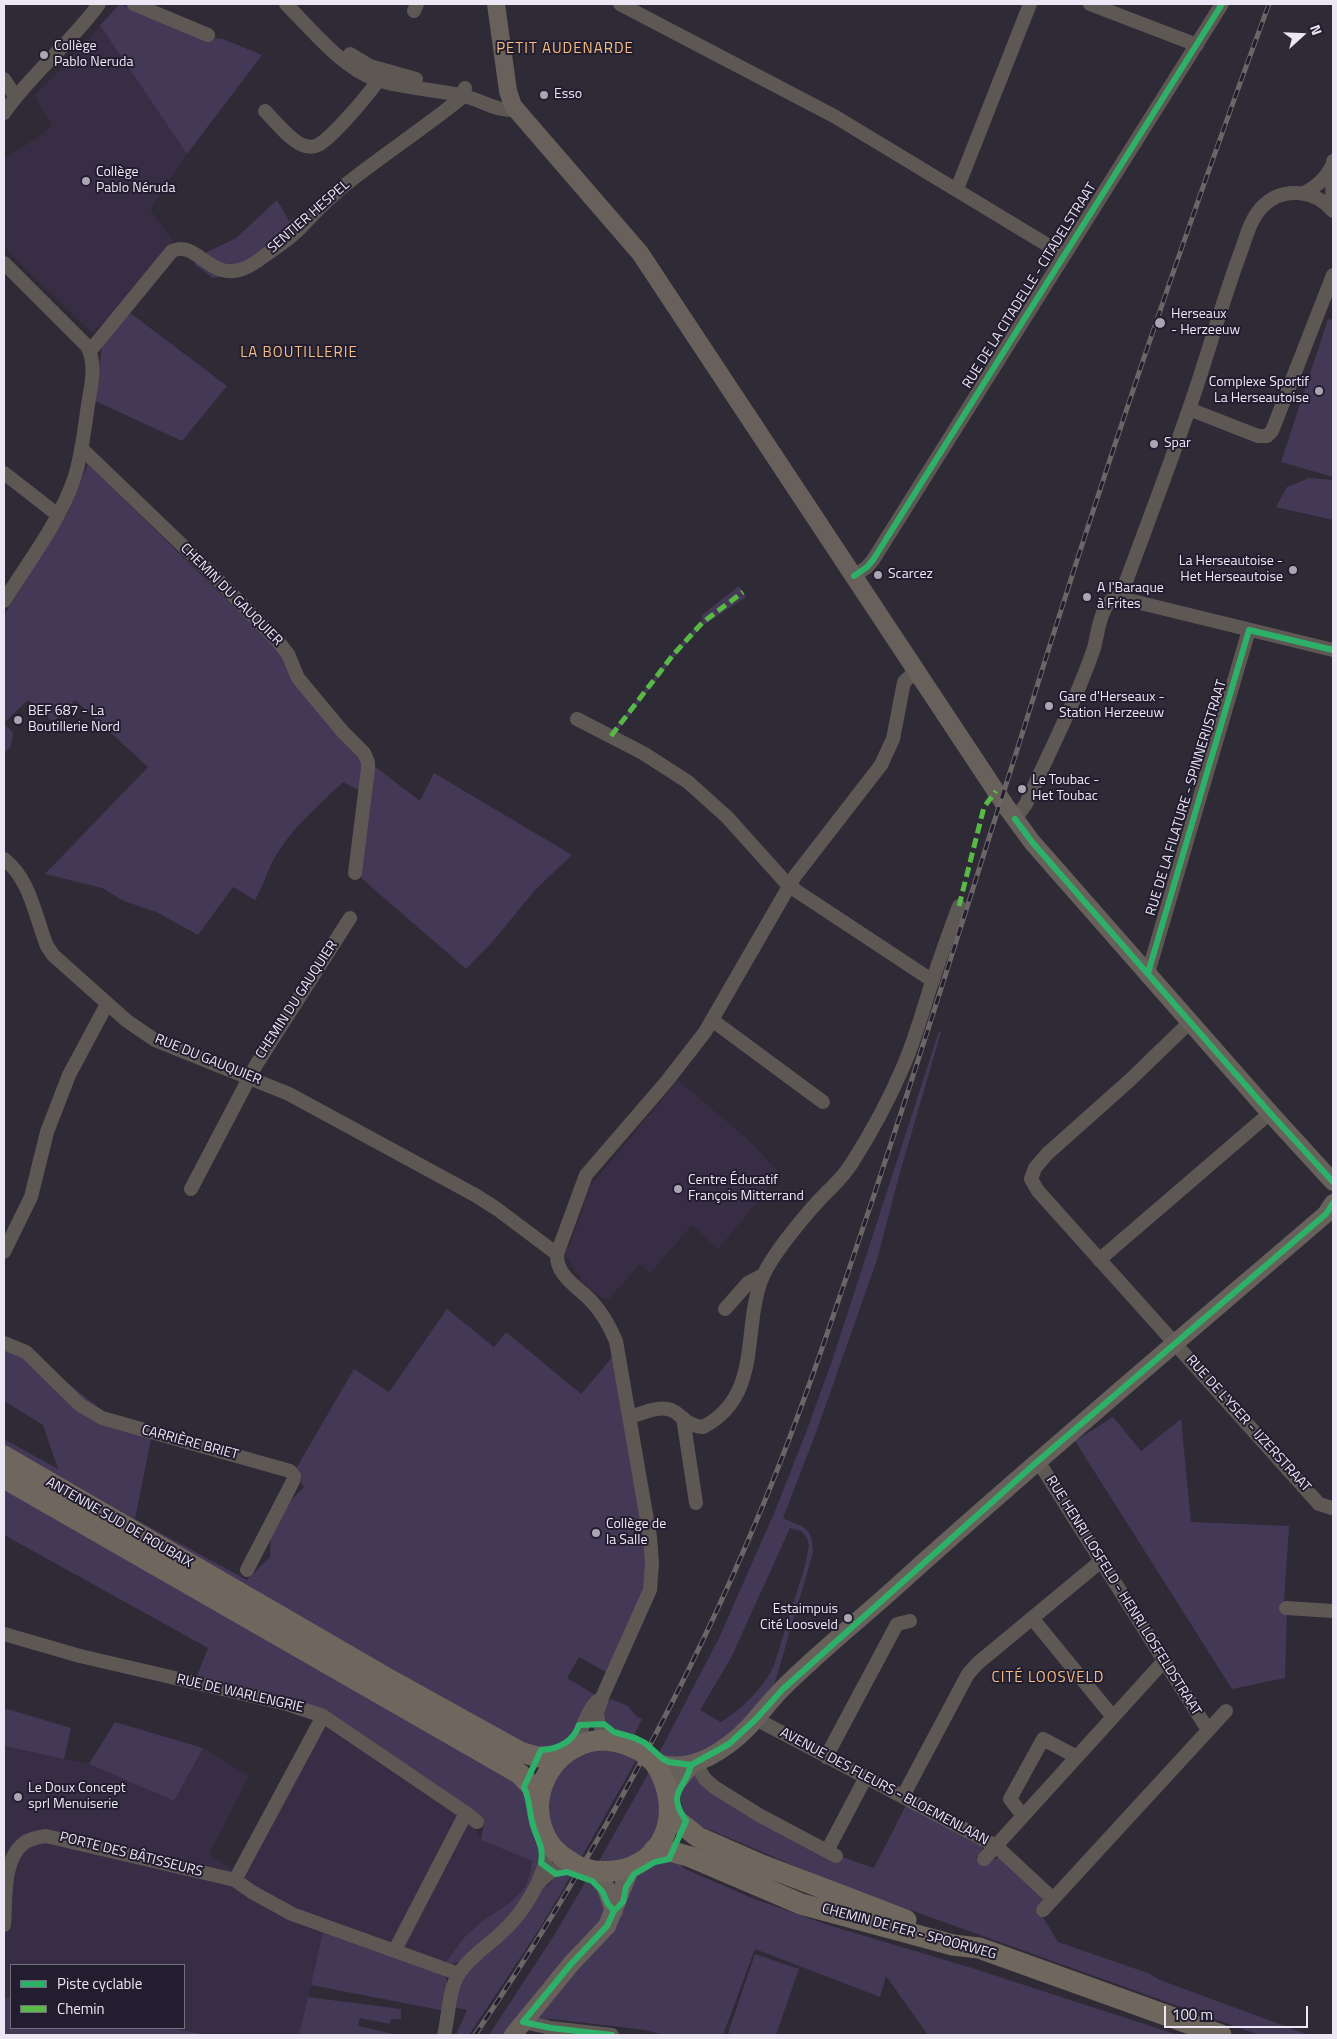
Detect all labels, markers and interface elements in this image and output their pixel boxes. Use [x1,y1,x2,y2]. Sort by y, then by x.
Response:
north arrow [1277,10,1327,60]
text: N [1305,22,1328,38]
place label: Collège Pablo Neruda [54,39,133,72]
district label: PETIT AUDENARDE [494,40,636,58]
marker: Collège Pablo Neruda [38,49,50,61]
place label: Esso [554,87,582,103]
marker: Esso [538,89,550,101]
place label: Collège Pablo Néruda [96,165,175,198]
marker: Collège Pablo Néruda [80,175,92,187]
street label: SENTIER HESPEL [265,177,353,257]
street label: RUE DE LA CITADELLE - CITADELSTRAAT [959,180,1101,392]
place label: Herseaux - Herzeeuw [1171,307,1240,340]
marker: Herseaux - Herzeeuw [1153,316,1167,330]
district label: LA BOUTILLERIE [238,344,360,362]
place label: Complexe Sportif La Herseautoise [1209,375,1309,408]
marker: Complexe Sportif La Herseautoise [1313,385,1325,397]
place label: Spar [1164,436,1191,452]
marker: Spar [1148,438,1160,450]
street label: CHEMIN DU GAUQUIER [176,540,286,650]
place label: La Herseautoise - Het Herseautoise [1179,554,1283,586]
marker: La Herseautoise - Het Herseautoise [1287,564,1299,576]
place label: Scarcez [888,567,933,583]
marker: Scarcez [872,569,884,581]
place label: A l'Baraque à Frites [1097,581,1164,614]
marker: A l'Baraque à Frites [1081,591,1093,603]
street label: RUE DE LA FILATURE - SPINNERIJSTRAAT [1143,678,1231,918]
place label: Gare d'Herseaux - Station Herzeeuw [1059,690,1165,722]
marker: Gare d'Herseaux - Station Herzeeuw [1043,700,1055,712]
place label: BEF 687 - La Boutillerie Nord [28,704,120,736]
marker: BEF 687 - La Boutillerie Nord [12,714,24,726]
place label: Le Toubac - Het Toubac [1032,773,1099,806]
marker: Le Toubac - Het Toubac [1016,783,1028,795]
street label: CHEMIN DU GAUQUIER [252,938,342,1062]
street label: RUE DU GAUQUIER [152,1031,264,1089]
place label: Centre Éducatif François Mitterrand [688,1173,804,1206]
marker: Centre Éducatif François Mitterrand [672,1183,684,1195]
street label: RUE DE L'YSER - IJZERSTRAAT [1182,1352,1314,1496]
street label: CARRIÈRE BRIET [140,1422,240,1464]
street label: RUE HENRI LOSFELD - HENRI LOSFELDSTRAAT [1042,1473,1204,1719]
street label: ANTENNE SUD DE ROUBAIX [43,1474,195,1572]
place label: Collège de la Salle [606,1517,666,1550]
marker: Collège de la Salle [590,1527,602,1539]
place label: Estaimpuis Cité Loosveld [760,1602,838,1634]
marker: Estaimpuis Cité Loosveld [842,1612,854,1624]
district label: CITÉ LOOSVELD [990,1669,1106,1687]
street label: RUE DE WARLENGRIE [175,1671,305,1717]
street label: AVENUE DES FLEURS - BLOEMENLAAN [777,1725,991,1849]
place label: Le Doux Concept sprl Menuiserie [28,1781,126,1814]
marker: Le Doux Concept sprl Menuiserie [12,1791,24,1803]
street label: PORTE DES BÂTISSEURS [58,1829,204,1881]
street label: CHEMIN DE FER - SPOORWEG [820,1901,998,1963]
legend [10,1964,185,2029]
text: Piste cyclable [57,1972,142,1995]
scale bar [1167,1996,1311,2028]
text: Chemin [57,1997,105,2020]
text: 100 m [1172,2003,1213,2026]

